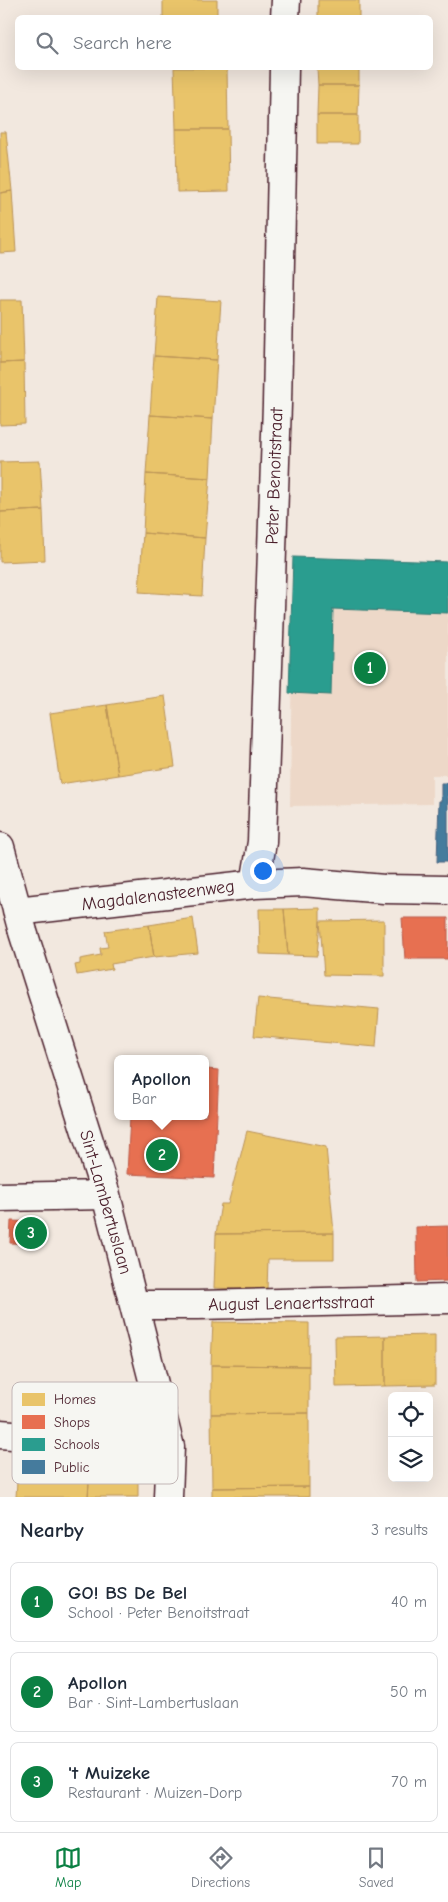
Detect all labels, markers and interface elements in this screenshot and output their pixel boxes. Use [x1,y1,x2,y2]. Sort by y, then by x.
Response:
search box [15,15,433,70]
icon: search [33,29,61,57]
text: Search here [73,32,172,54]
street label: Peter Benoitstraat [262,406,287,545]
pin: 1 [354,649,386,687]
your location [250,858,276,884]
street label: Magdalenasteenweg [80,876,236,915]
popup [114,1055,209,1120]
text: Apollon [132,1068,191,1090]
text: Bar [132,1090,156,1108]
street label: Sint-Lambertuslaan [75,1127,136,1277]
pin: 2 [146,1136,178,1174]
pin: 3 [15,1214,47,1252]
street label: August Lenaertsstraat [208,1292,375,1315]
legend [12,1382,178,1484]
text: Homes [54,1391,96,1408]
map controls [388,1392,433,1482]
button: locate [388,1392,433,1437]
text: Shops [54,1414,90,1431]
text: Schools [54,1436,100,1453]
button: layers [388,1437,433,1482]
text: Public [54,1459,90,1476]
text: Nearby [20,1518,84,1542]
text: 3 results [371,1521,428,1539]
text: GO! BS De Bel [68,1582,187,1604]
text: 1 [34,1593,40,1611]
text: 40 m [391,1593,427,1611]
text: School · Peter Benoitstraat [68,1604,249,1622]
text: Apollon [68,1672,127,1694]
text: 2 [33,1683,41,1701]
text: 50 m [390,1683,427,1701]
text: Bar · Sint-Lambertuslaan [68,1694,239,1712]
text: 't Muizeke [68,1762,150,1784]
text: 3 [33,1773,41,1791]
text: 70 m [391,1773,427,1791]
text: Restaurant · Muizen-Dorp [68,1784,242,1802]
tab: Map [54,1844,82,1891]
tab: Directions [191,1844,250,1891]
tab: Saved [359,1844,394,1891]

